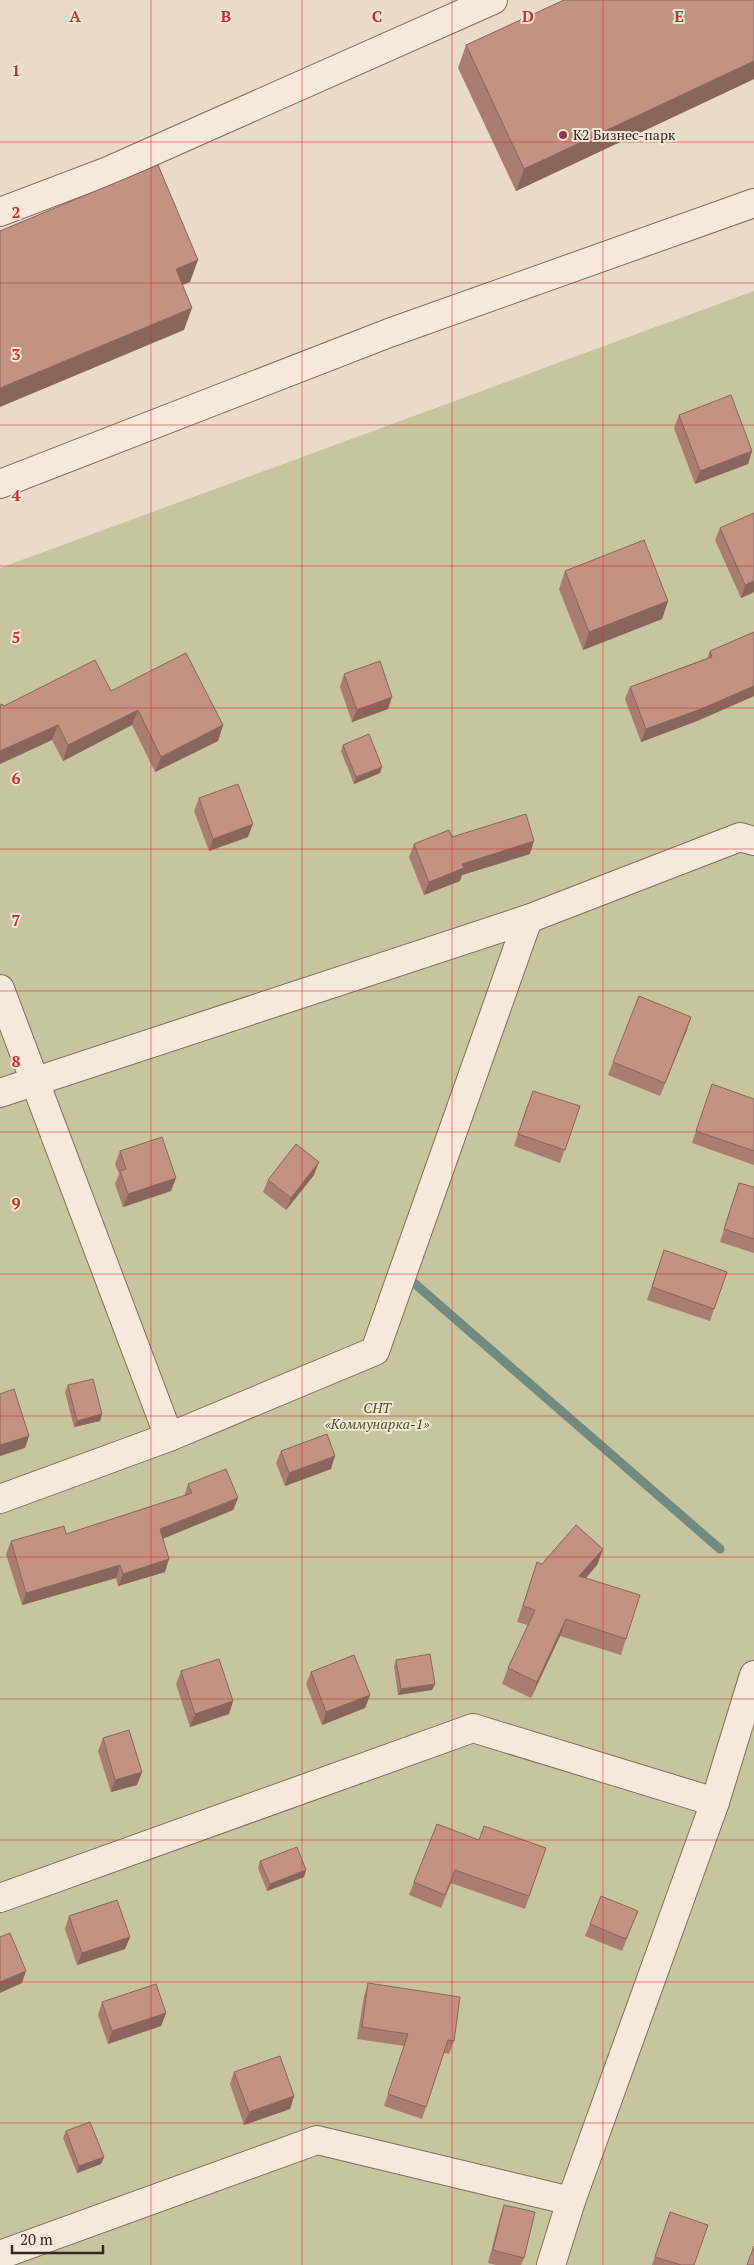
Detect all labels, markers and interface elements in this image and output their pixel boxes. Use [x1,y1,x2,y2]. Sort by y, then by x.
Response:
text: A [69,5,81,27]
text: B [221,5,231,27]
text: C [372,5,382,27]
text: D [522,5,534,27]
text: E [674,5,684,27]
text: 1 [11,59,21,81]
place label: К2 Бизнес-парк [573,125,676,144]
marker: К2 Бизнес-парк [557,129,569,141]
text: 2 [11,201,21,223]
text: 3 [11,343,21,365]
text: 4 [11,484,21,506]
text: 5 [11,626,21,648]
text: 6 [11,767,21,789]
text: 7 [11,909,21,931]
text: 8 [11,1050,21,1072]
text: 9 [11,1192,21,1214]
park label: СНТ «Коммунарка-1» [324,1398,430,1433]
scale bar [12,2222,104,2254]
text: 20 m [20,2229,53,2249]

